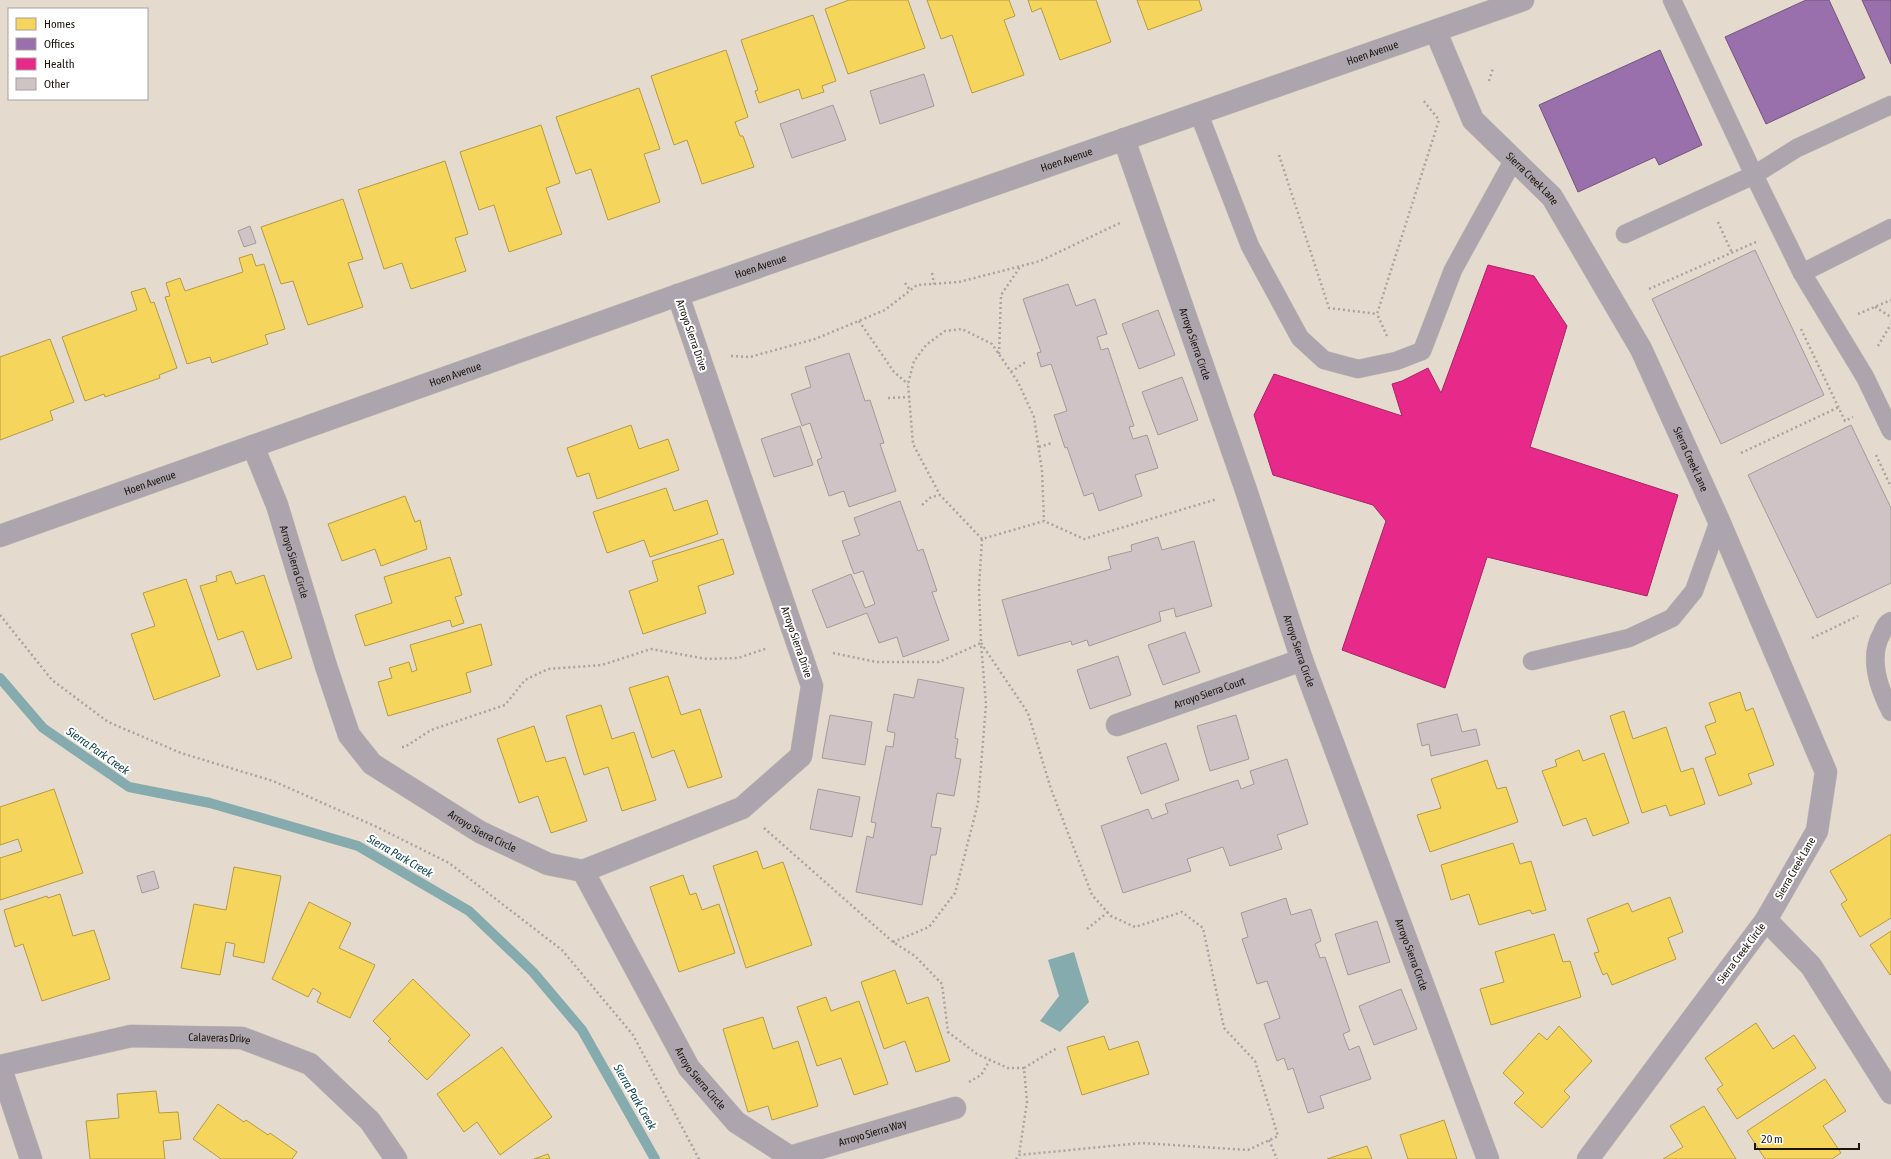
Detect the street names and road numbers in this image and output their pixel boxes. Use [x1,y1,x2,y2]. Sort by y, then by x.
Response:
street label: Hoen Avenue [1345,38,1400,67]
street label: Hoen Avenue [1039,145,1094,174]
street label: Sierra Creek Lane [1504,150,1561,207]
street label: Hoen Avenue [733,252,788,281]
street label: Arroyo Sierra Drive [674,298,710,372]
street label: Arroyo Sierra Circle [1177,306,1213,382]
street label: Hoen Avenue [428,360,483,389]
street label: Sierra Creek Lane [1671,425,1711,493]
street label: Hoen Avenue [122,468,177,497]
street label: Arroyo Sierra Circle [277,524,311,600]
street label: Arroyo Sierra Drive [779,605,815,679]
street label: Arroyo Sierra Circle [1281,613,1318,689]
street label: Arroyo Sierra Court [1172,674,1247,711]
street label: Arroyo Sierra Circle [446,808,518,854]
street label: Sierra Creek Lane [1772,835,1818,901]
street label: Arroyo Sierra Circle [1393,917,1431,992]
street label: Sierra Creek Circle [1715,921,1767,985]
street label: Calaveras Drive [188,1031,252,1047]
street label: Arroyo Sierra Circle [673,1045,728,1112]
street label: Arroyo Sierra Way [837,1117,908,1148]

